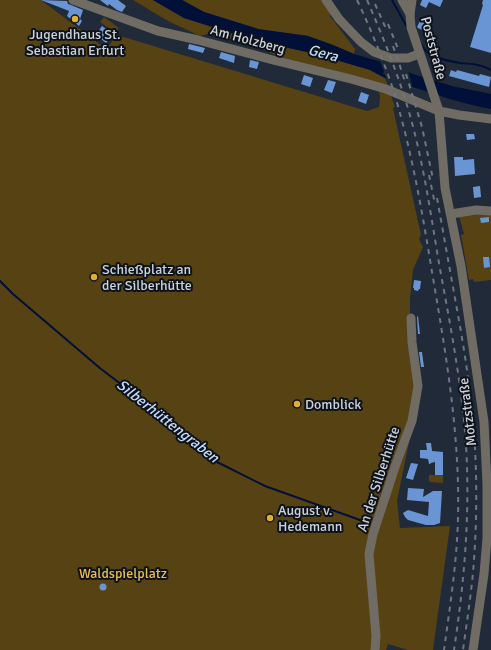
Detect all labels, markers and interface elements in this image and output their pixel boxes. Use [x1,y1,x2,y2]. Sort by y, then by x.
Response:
marker: Jugendhaus St. Sebastian Erfurt [70,14,80,24]
street label: Poststraße [417,15,450,82]
street label: Am Holzberg [209,21,287,58]
place label: Jugendhaus St. Sebastian Erfurt [26,26,124,59]
water label: Gera [306,40,340,66]
place label: Schießplatz an der Silberhütte [102,261,192,294]
marker: Schießplatz an der Silberhütte [89,272,99,282]
water label: Silberhüttengraben [113,376,223,467]
street label: Motzstraße [455,377,480,447]
place label: Domblick [305,396,361,413]
marker: Domblick [292,399,302,409]
street label: An der Silberhütte [354,425,403,534]
place label: August v. Hedemann [278,502,342,535]
marker: August v. Hedemann [265,513,275,523]
park label: Waldspielplatz [79,565,167,582]

